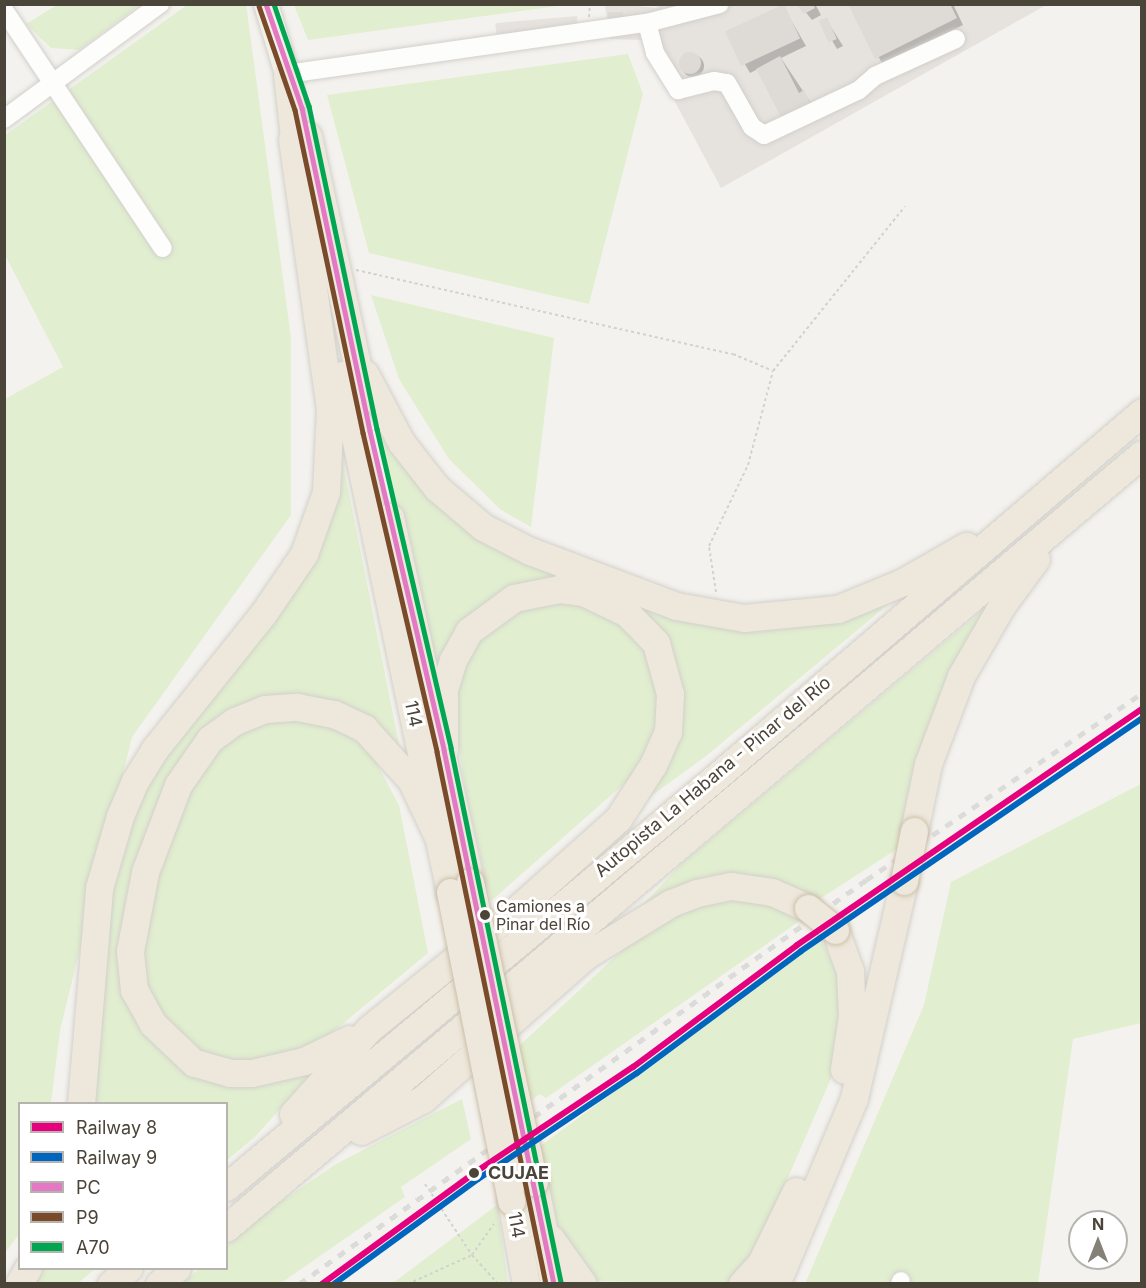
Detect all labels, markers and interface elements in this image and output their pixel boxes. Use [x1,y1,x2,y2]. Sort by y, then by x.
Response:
street label: Autopista La Habana - Pinar del Río [591,672,835,882]
street label: 114 [400,699,426,729]
place label: Camiones a Pinar del Río [496,896,590,934]
marker: Camiones a Pinar del Río [479,909,491,921]
legend [18,1102,228,1270]
text: Railway 8 [76,1117,157,1138]
text: Railway 9 [76,1147,157,1168]
place label: CUJAE [488,1162,549,1184]
marker: CUJAE [465,1164,483,1182]
text: PC [76,1177,101,1198]
text: P9 [76,1207,99,1228]
street label: 114 [503,1210,529,1240]
north arrow [1068,1210,1128,1270]
text: N [1092,1214,1104,1234]
text: A70 [76,1237,110,1258]

